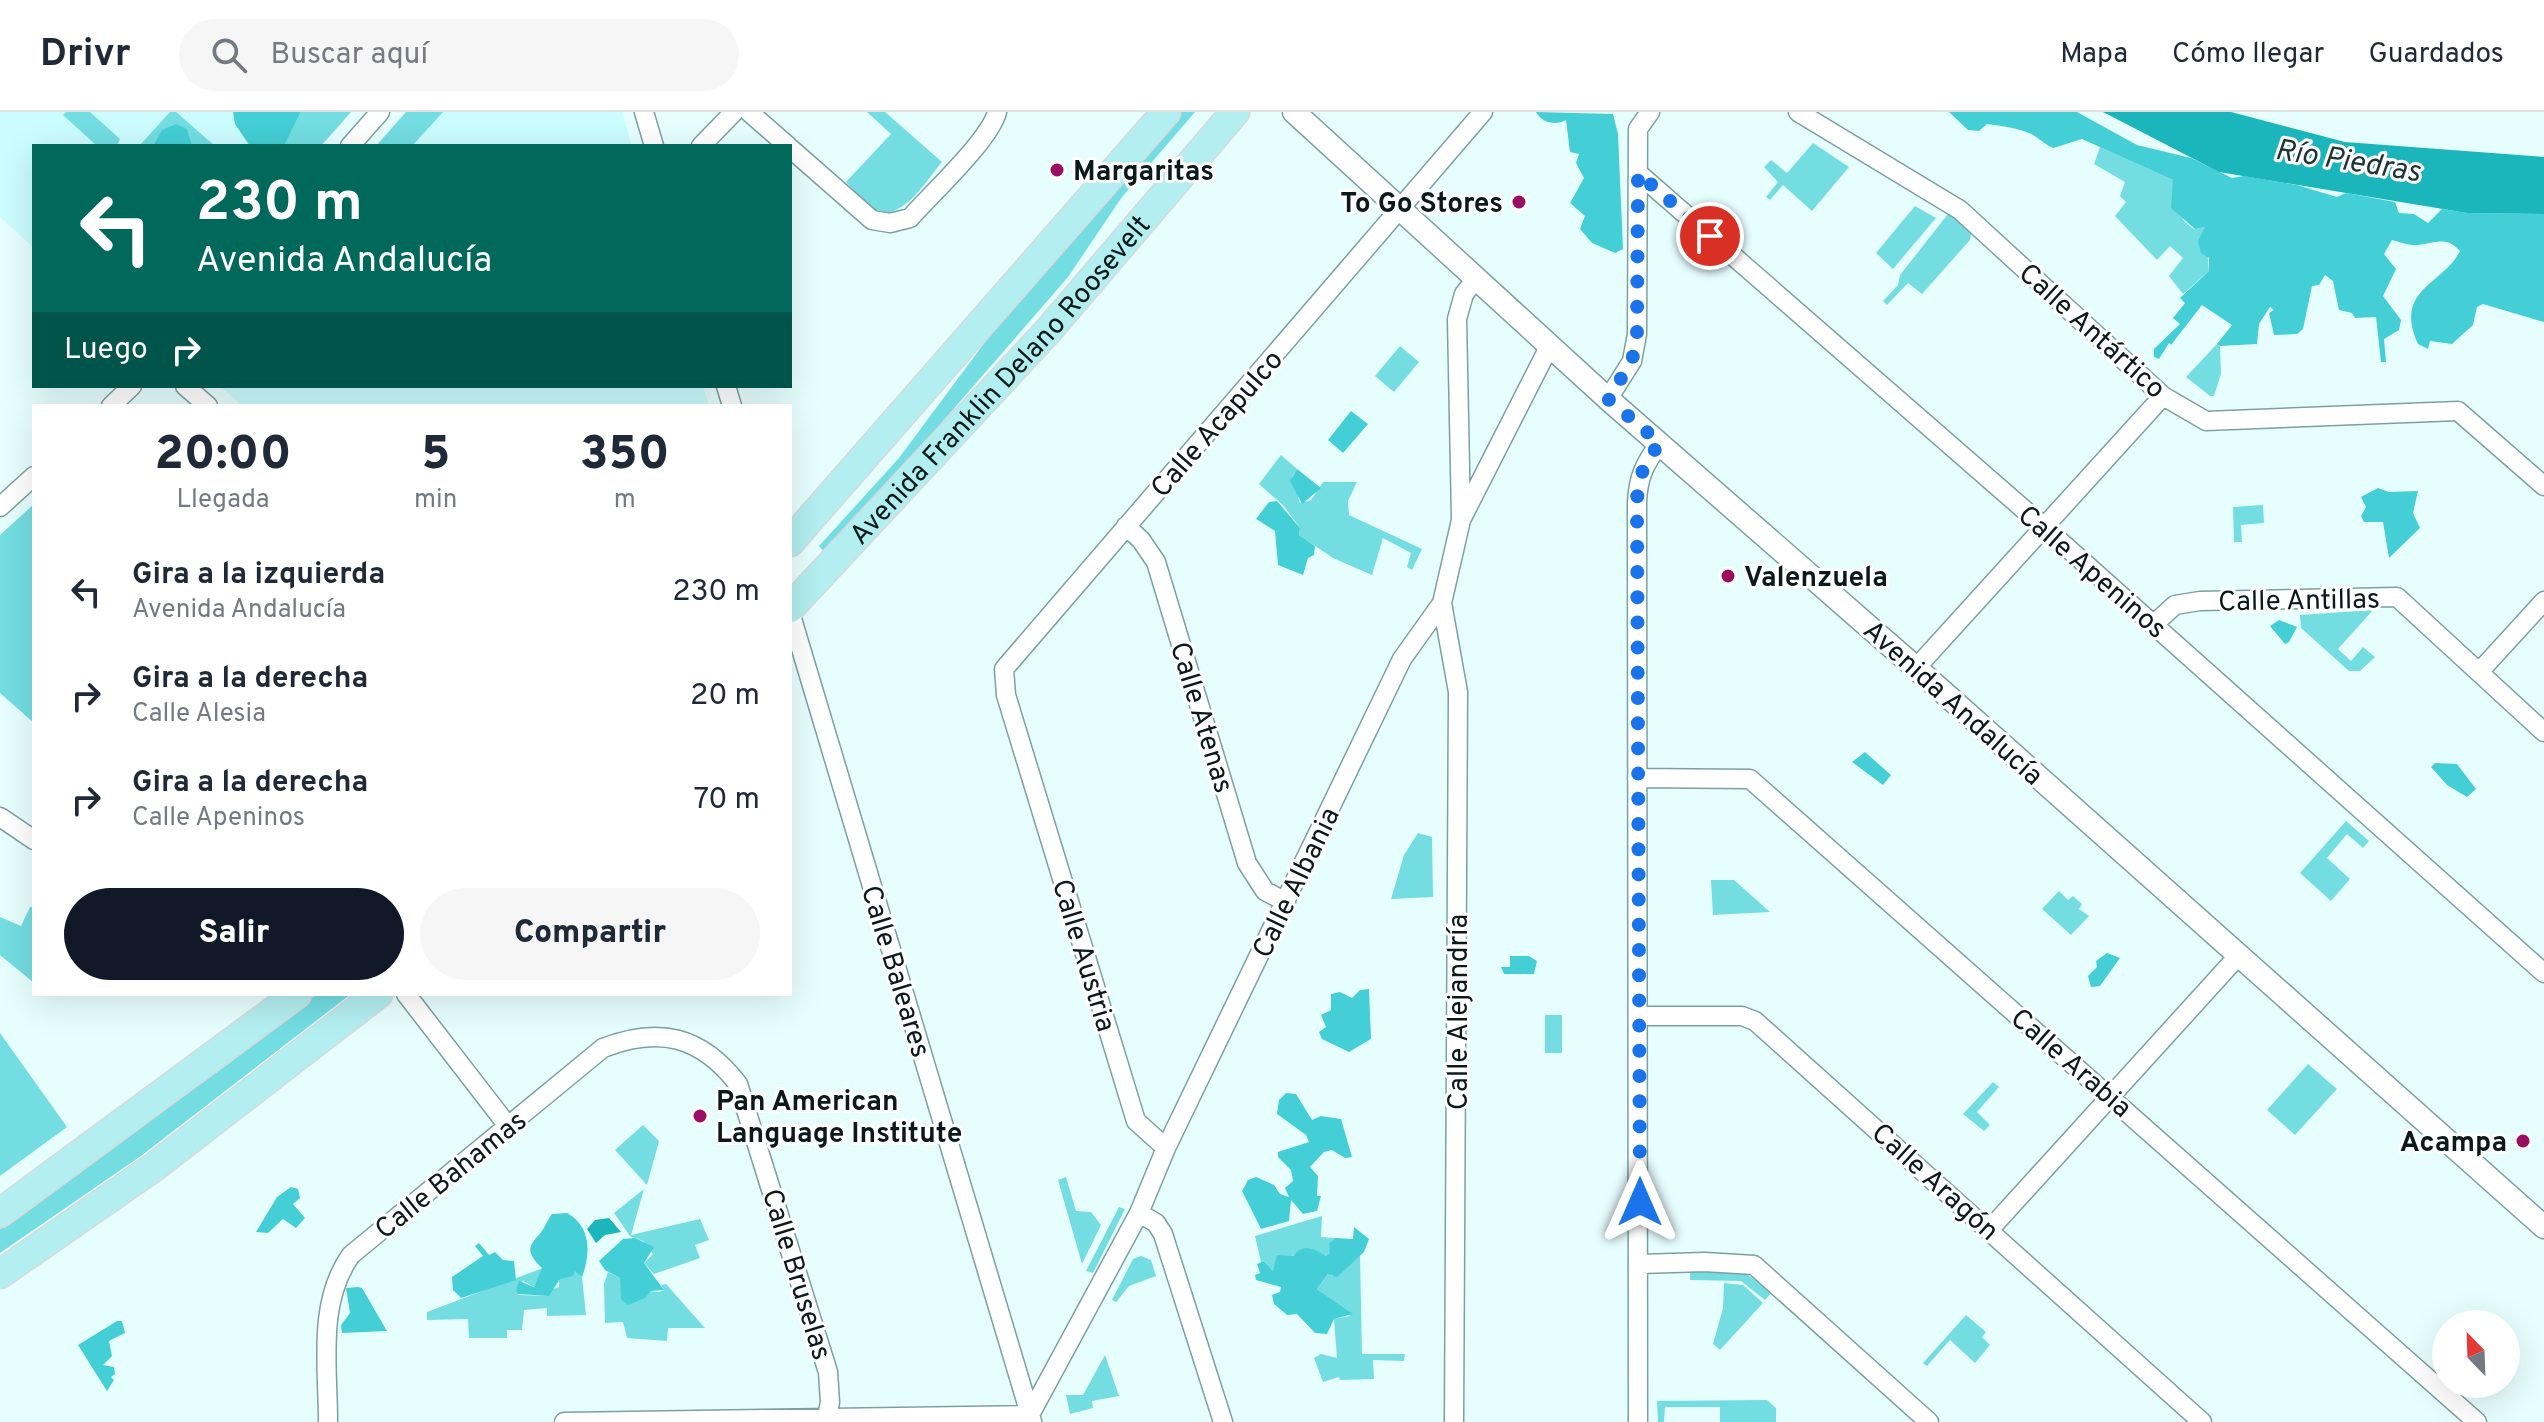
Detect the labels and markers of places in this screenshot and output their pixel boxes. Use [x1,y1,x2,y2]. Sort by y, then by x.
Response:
place label: Margaritas [1073,155,1214,191]
marker: Margaritas [1048,161,1066,179]
place label: To Go Stores [1340,187,1503,223]
marker: To Go Stores [1510,193,1528,211]
pin [1676,202,1744,270]
place label: Valenzuela [1744,561,1888,597]
marker: Valenzuela [1719,567,1737,585]
place label: Pan American Language Institute [716,1085,962,1153]
marker: Pan American Language Institute [691,1107,709,1125]
place label: Acampa [2400,1126,2507,1162]
marker: Acampa [2514,1132,2532,1150]

